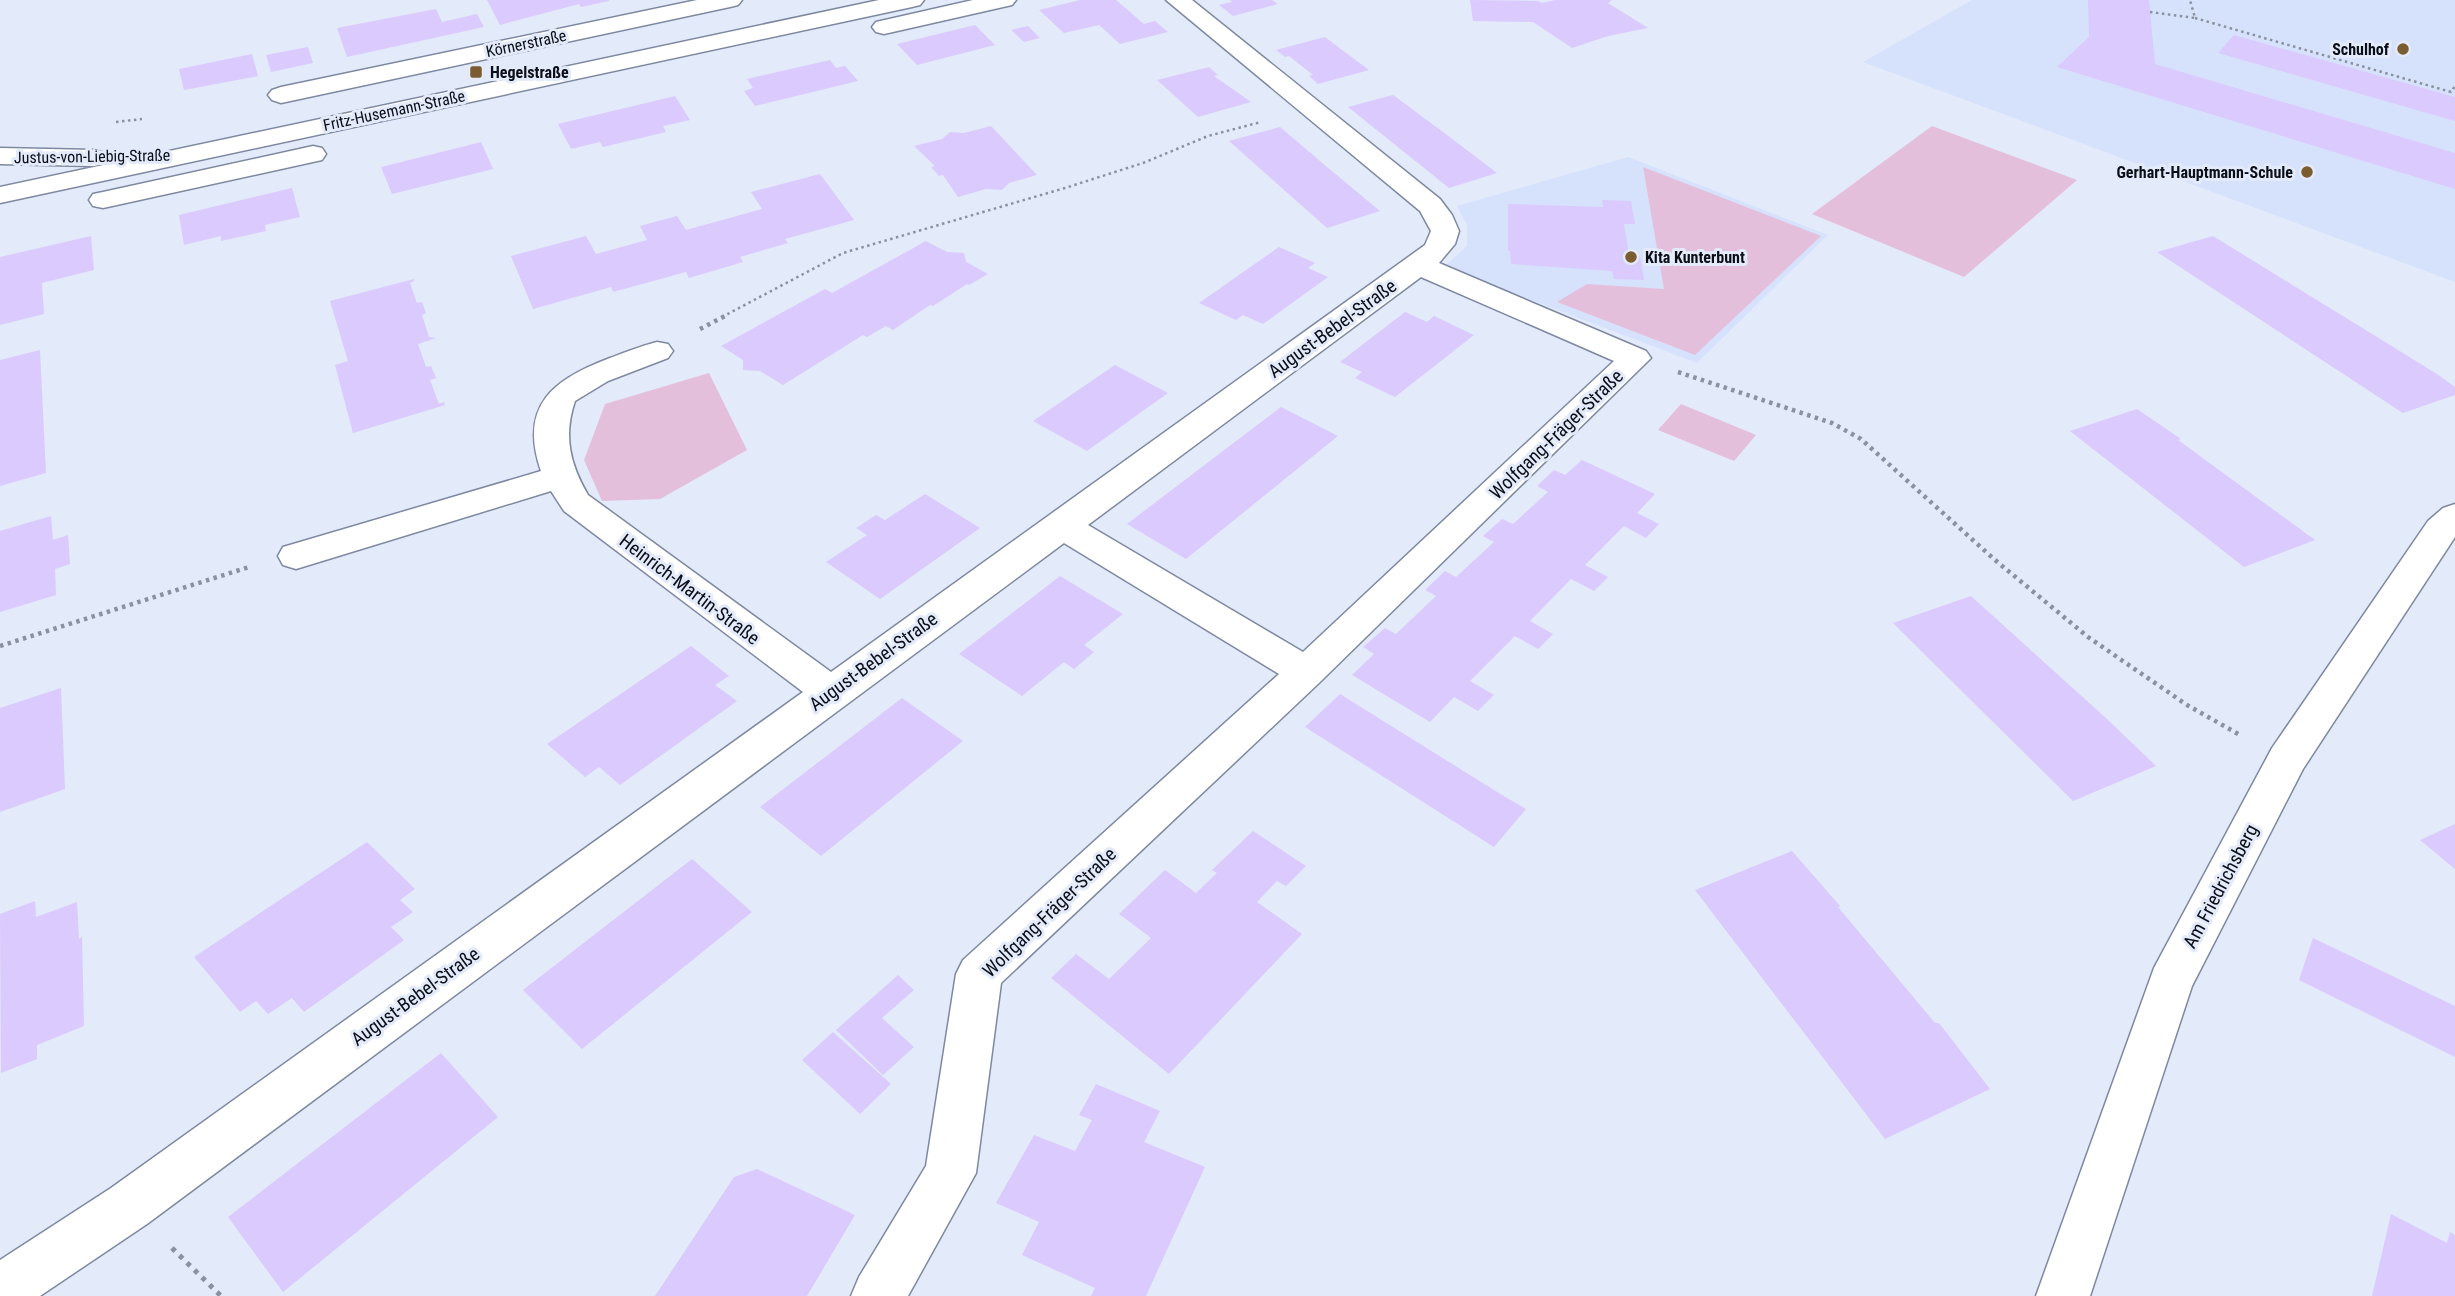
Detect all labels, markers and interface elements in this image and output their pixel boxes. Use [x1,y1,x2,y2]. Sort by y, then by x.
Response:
street label: Körnerstraße [484,26,568,61]
place label: Schulhof [2332,40,2390,59]
marker: Schulhof [2395,41,2411,57]
place label: Hegelstraße [490,63,569,82]
marker: Hegelstraße [468,64,484,80]
street label: Fritz-Husemann-Straße [321,86,467,135]
street label: Justus-von-Liebig-Straße [14,146,170,167]
place label: Gerhart-Hauptmann-Schule [2116,163,2293,182]
marker: Gerhart-Hauptmann-Schule [2299,164,2315,180]
place label: Kita Kunterbunt [1645,248,1745,267]
marker: Kita Kunterbunt [1623,249,1639,265]
street label: August-Bebel-Straße [1264,274,1401,383]
street label: Wolfgang-Fräger-Straße [1485,365,1628,504]
street label: Heinrich-Martin-Straße [615,529,764,650]
street label: August-Bebel-Straße [805,607,942,716]
street label: Am Friedrichsberg [2178,820,2263,952]
street label: Wolfgang-Fräger-Straße [978,843,1121,982]
street label: August-Bebel-Straße [347,942,484,1051]

